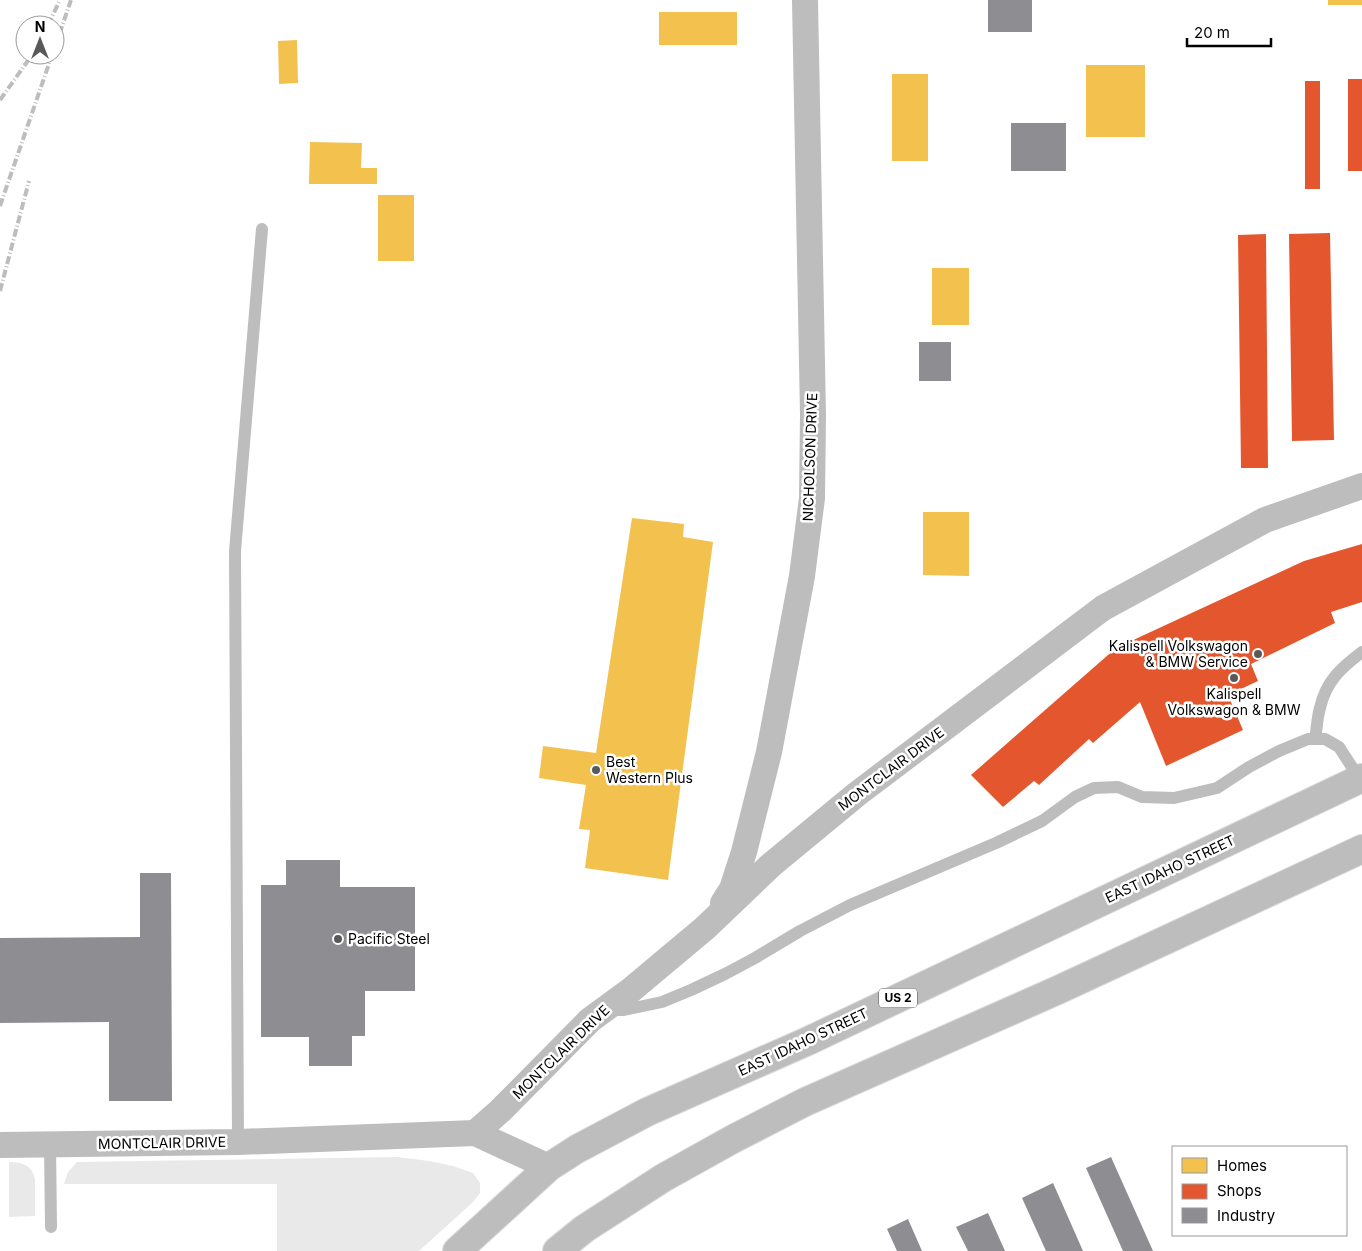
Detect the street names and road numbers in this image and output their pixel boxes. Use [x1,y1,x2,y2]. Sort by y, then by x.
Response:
street label: NICHOLSON DRIVE [799,392,820,522]
street label: MONTCLAIR DRIVE [834,723,947,814]
street label: EAST IDAHO STREET [1102,831,1237,906]
road number: US 2 [879,988,917,1008]
street label: MONTCLAIR DRIVE [509,1001,613,1102]
street label: EAST IDAHO STREET [735,1004,870,1079]
street label: MONTCLAIR DRIVE [98,1133,226,1152]

